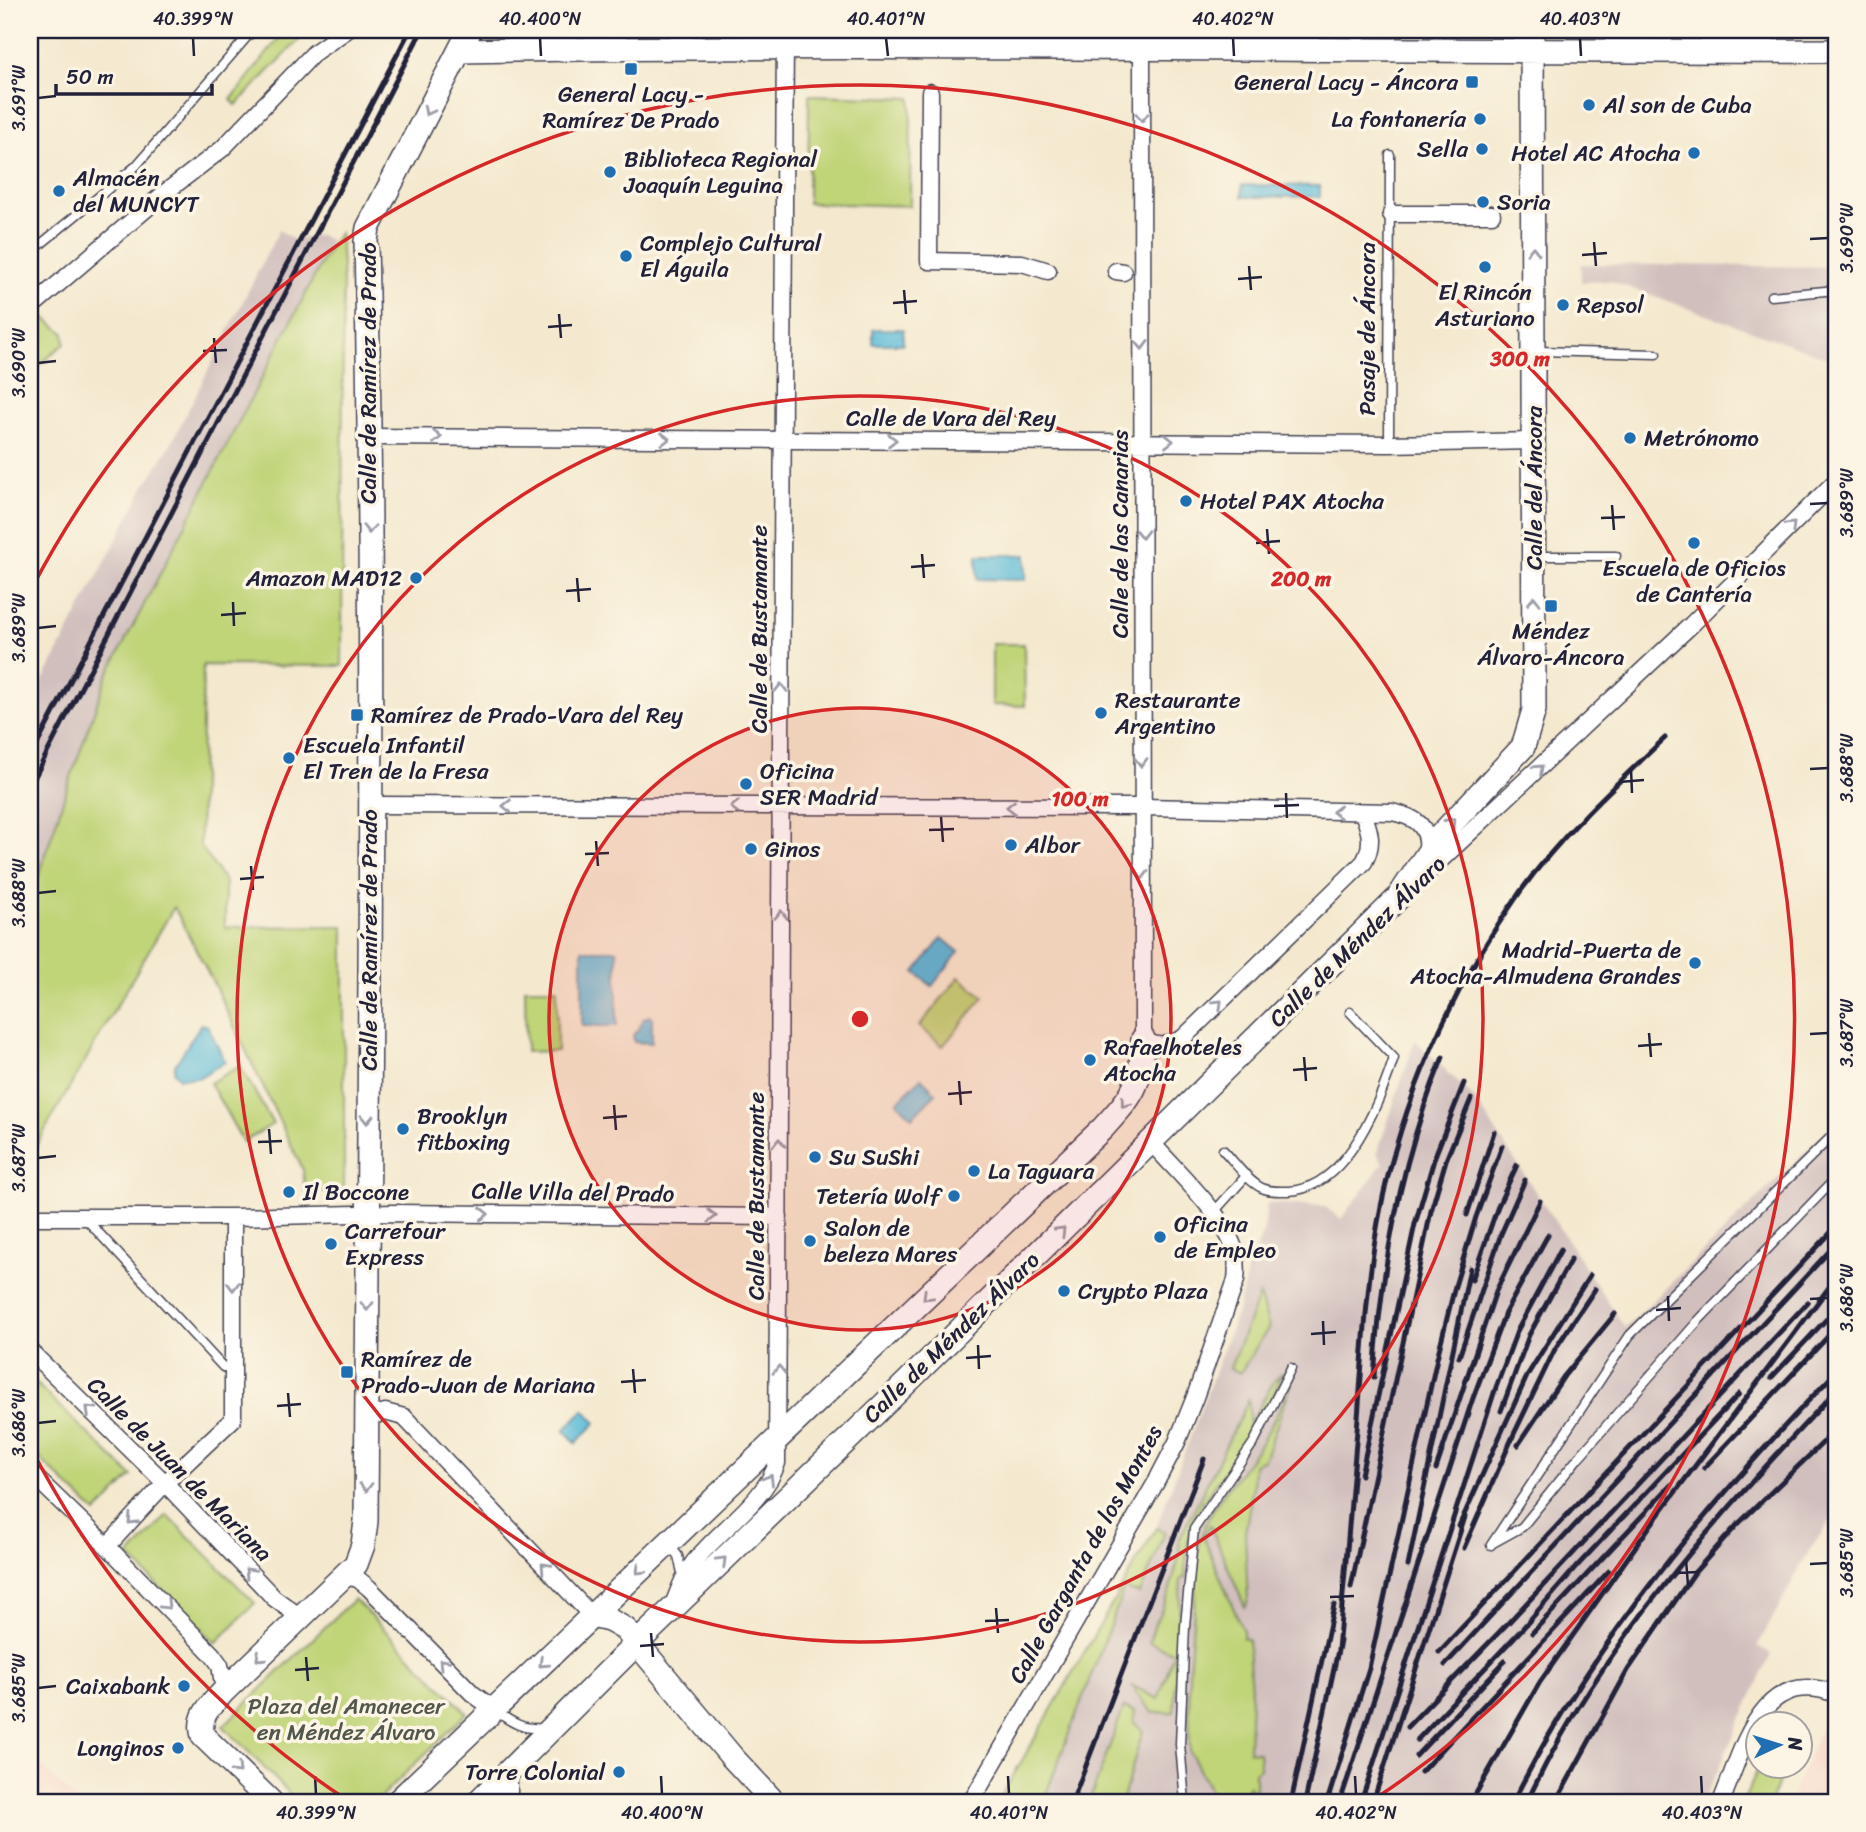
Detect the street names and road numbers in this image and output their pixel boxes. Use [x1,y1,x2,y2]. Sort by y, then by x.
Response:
street label: Calle de Ramírez de Prado [348,242,389,504]
street label: Pasaje de Áncora [1347,242,1388,416]
street label: Calle de Vara del Rey [846,398,1056,439]
street label: Calle del Áncora [1514,405,1555,570]
street label: Calle de las Canarias [1100,429,1141,638]
street label: Calle de Bustamante [739,525,780,733]
street label: Calle de Ramírez de Prado [349,809,390,1071]
street label: Calle de Méndez Álvaro [1259,845,1456,1038]
street label: Calle de Bustamante [736,1092,777,1300]
street label: Calle Villa del Prado [471,1170,675,1215]
street label: Calle de Méndez Álvaro [853,1241,1050,1434]
street label: Calle de Juan de Mariana [77,1367,282,1572]
street label: Calle Garganta de los Montes [997,1417,1174,1691]

